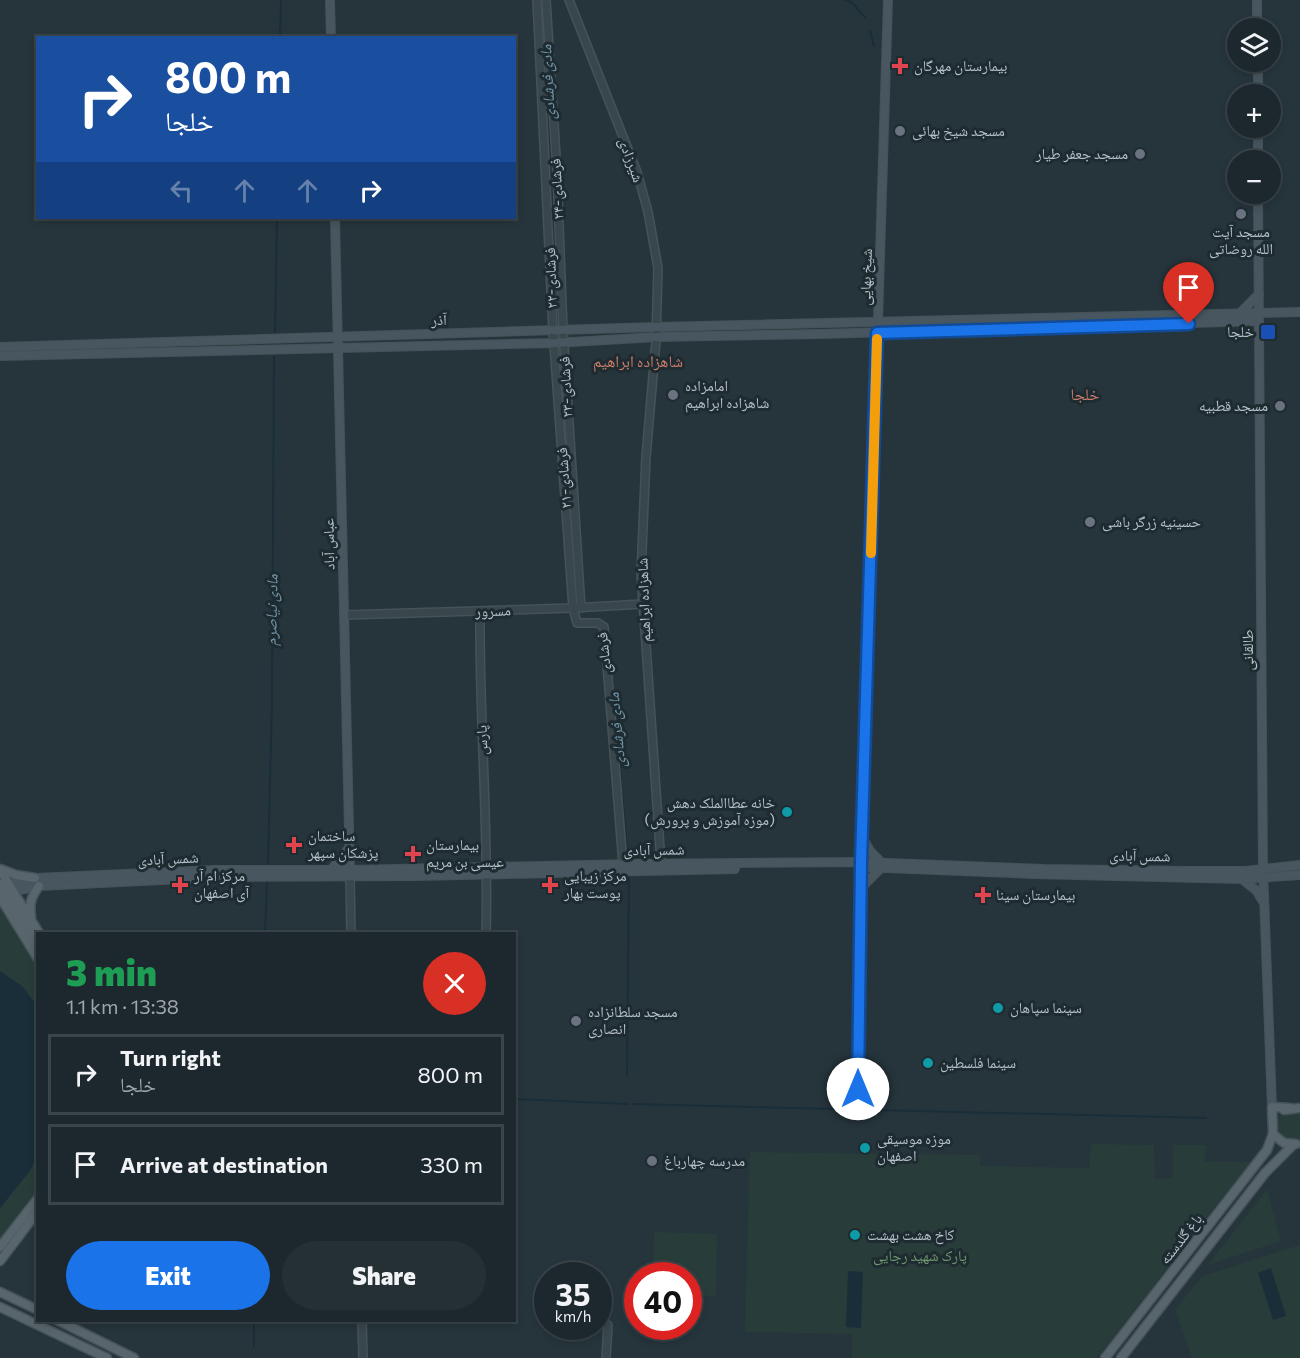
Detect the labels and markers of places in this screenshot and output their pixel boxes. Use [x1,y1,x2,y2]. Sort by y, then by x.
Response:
place label: بیمارستان مهرگان [914,56,1007,76]
marker: بیمارستان مهرگان [891,57,909,75]
place label: مسجد شیخ بهائی [912,121,1005,141]
marker: مسجد شیخ بهائی [893,124,907,138]
place label: مسجد جعفر طیار [1035,144,1128,163]
marker: مسجد جعفر طیار [1133,147,1147,161]
marker: مسجد آیت الله روضاتی [1234,207,1248,221]
place label: مسجد آیت الله روضاتی [1209,222,1273,259]
pin [1163,262,1214,324]
place label: خلجا [1227,322,1254,340]
marker: خلجا [1259,323,1277,341]
place label: امامزاده شاهزاده ابراهیم [685,376,770,413]
marker: امامزاده شاهزاده ابراهیم [666,388,680,402]
place label: مسجد قطبیه [1199,396,1268,414]
marker: مسجد قطبیه [1273,399,1287,413]
place label: حسینیه زرگر باشی [1102,512,1202,532]
marker: حسینیه زرگر باشی [1083,515,1097,529]
place label: خانه عطاالملک دهش (موزه آموزش و پرورش) [644,793,775,830]
marker: خانه عطاالملک دهش (موزه آموزش و پرورش) [780,805,794,819]
place label: ساختمان پزشکان سپهر [307,826,378,863]
place label: بیمارستان عیسی بن مریم [426,835,504,872]
marker: ساختمان پزشکان سپهر [285,836,303,854]
marker: بیمارستان عیسی بن مریم [404,845,422,863]
place label: مرکز ام آر آی اصفهان [193,866,250,903]
place label: مرکز زیبایی پوست بهار [563,866,627,902]
marker: مرکز ام آر آی اصفهان [171,876,189,894]
marker: مرکز زیبایی پوست بهار [541,876,559,894]
place label: بیمارستان سینا [996,885,1075,905]
marker: بیمارستان سینا [974,886,992,904]
place label: سینما سپاهان [1010,998,1082,1018]
marker: سینما سپاهان [991,1001,1005,1015]
place label: مسجد سلطانزاده انصاری [588,1002,678,1039]
marker: مسجد سلطانزاده انصاری [569,1014,583,1028]
place label: سینما فلسطین [940,1053,1016,1073]
marker: سینما فلسطین [921,1056,935,1070]
place label: موزه موسیقی اصفهان [877,1129,951,1166]
marker: موزه موسیقی اصفهان [858,1141,872,1155]
place label: مدرسه چهارباغ [664,1151,745,1171]
marker: مدرسه چهارباغ [645,1154,659,1168]
place label: کاخ هشت بهشت [867,1225,954,1245]
marker: کاخ هشت بهشت [848,1228,862,1242]

